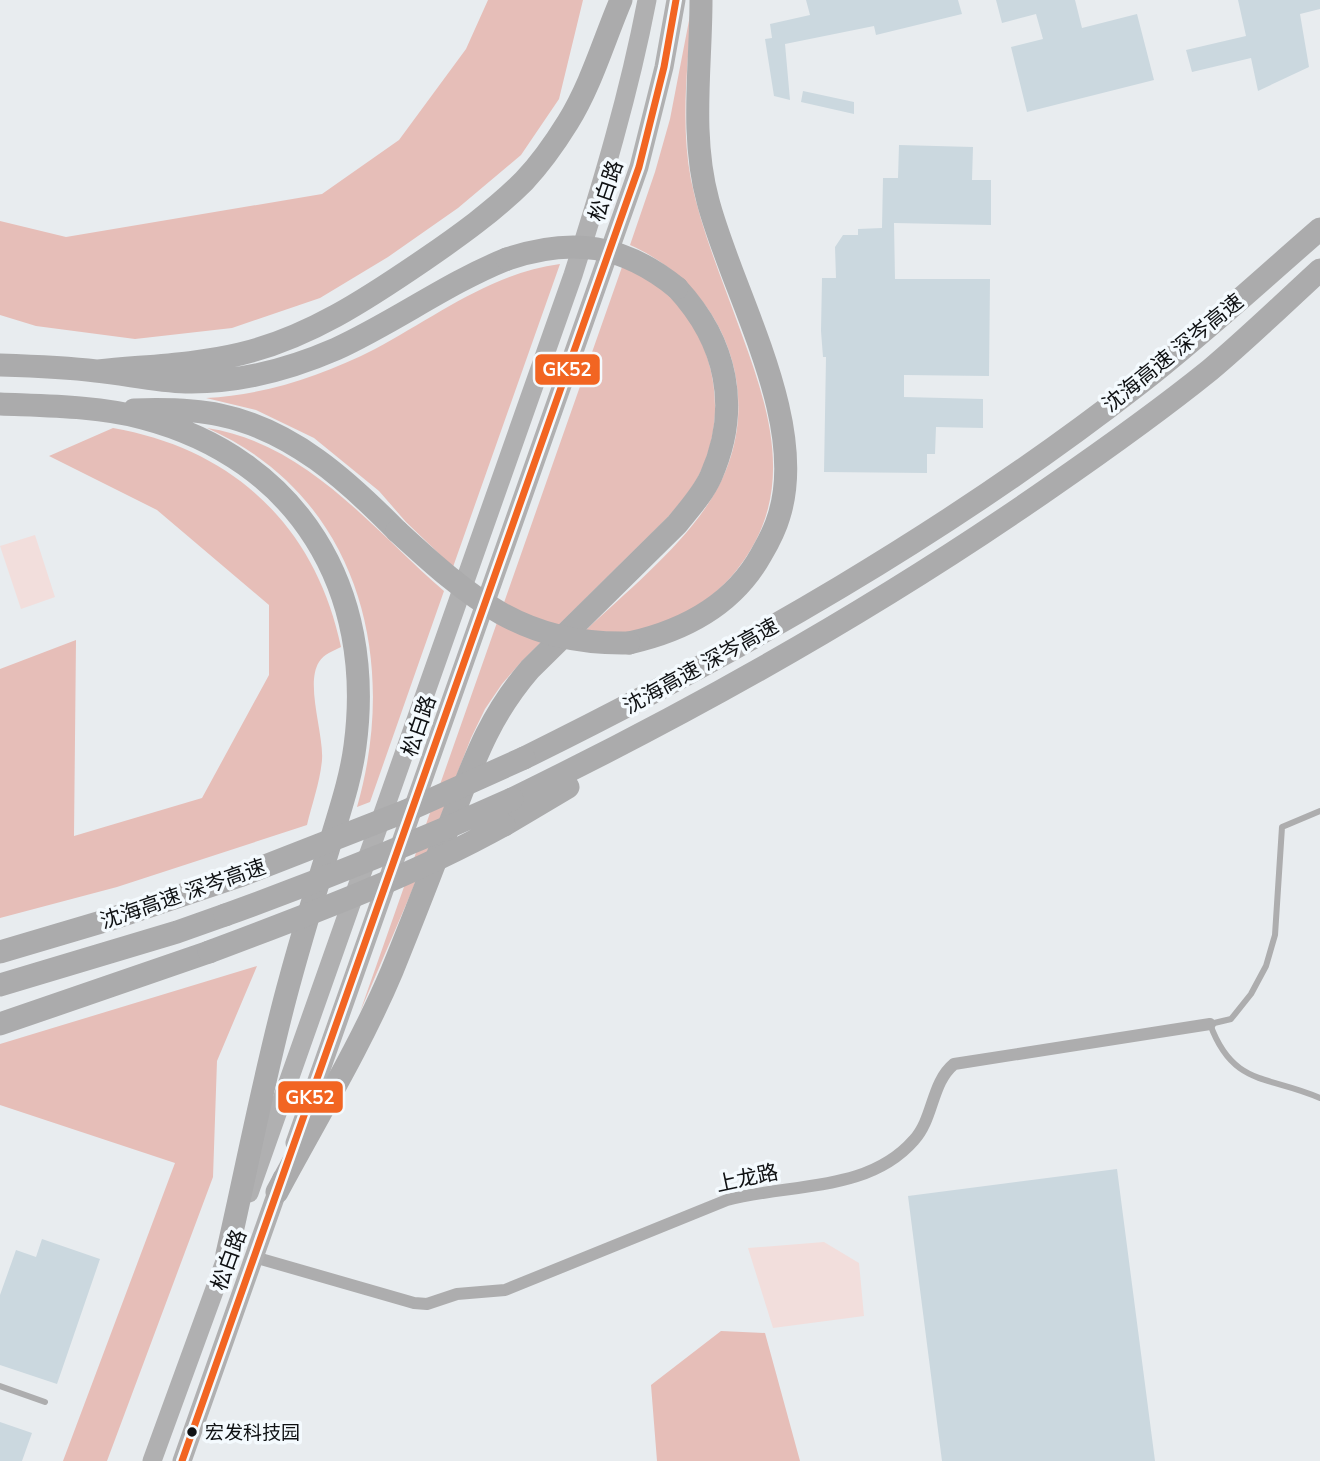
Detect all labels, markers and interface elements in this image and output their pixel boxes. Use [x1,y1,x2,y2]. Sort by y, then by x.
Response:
street label: 松白路 [583,157,629,225]
street label: 沈海高速 深岑高速 [1097,288,1249,418]
line badge: GK52 [534,353,601,386]
text: GK52 [542,357,592,383]
street label: 沈海高速 深岑高速 [618,612,784,720]
street label: 松白路 [396,692,442,760]
street label: 沈海高速 深岑高速 [96,853,270,935]
line badge: GK52 [277,1080,344,1114]
text: GK52 [285,1085,335,1111]
street label: 上龙路 [713,1158,781,1198]
street label: 松白路 [205,1226,253,1294]
place label: 宏发科技园 [205,1420,300,1446]
marker: 宏发科技园 [185,1425,199,1439]

